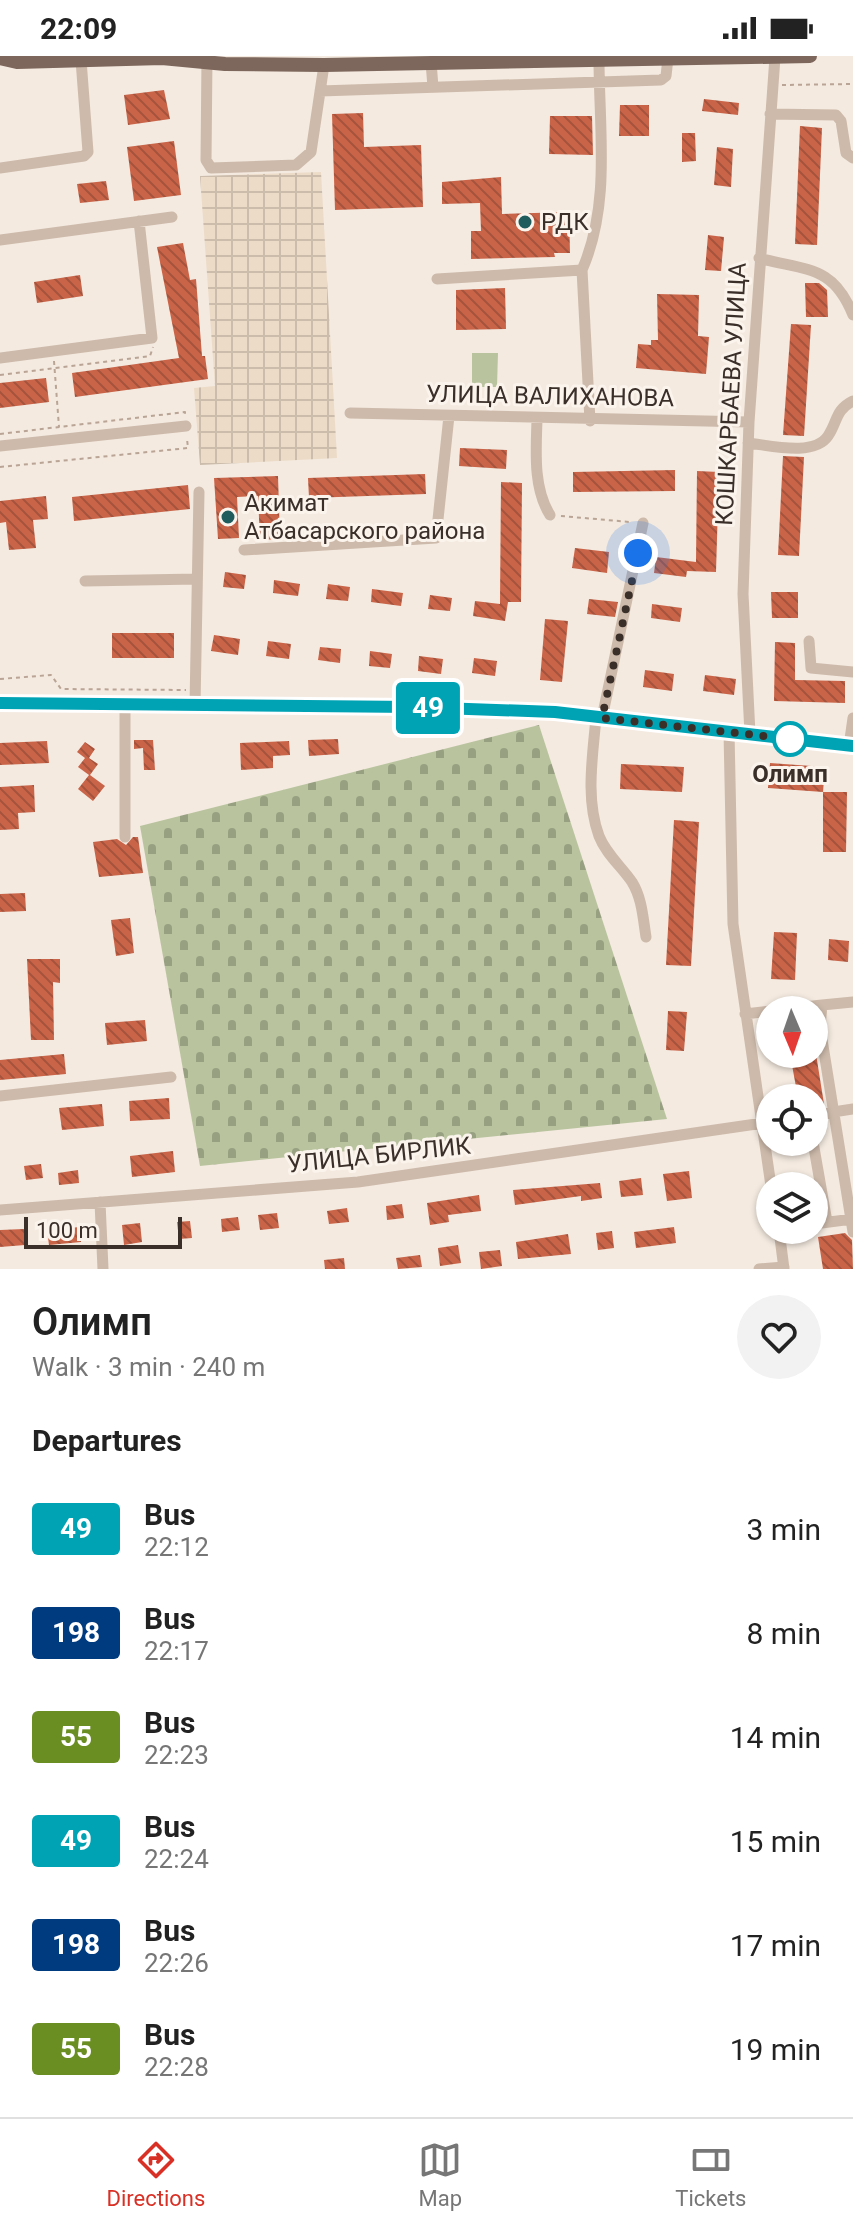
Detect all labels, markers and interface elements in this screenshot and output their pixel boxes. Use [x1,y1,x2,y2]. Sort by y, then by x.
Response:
text: 22:09 [40,11,117,46]
place label: РДК [541,208,589,236]
marker: РДК [516,213,534,231]
street label: КОШКАРБАЕВА УЛИЦА [710,261,752,526]
street label: УЛИЦА ВАЛИХАНОВА [426,380,675,412]
place label: Акимат Атбасарского района [244,489,485,545]
marker: Акимат Атбасарского района [219,508,237,526]
your location [618,533,658,573]
line badge: 49 [392,682,464,734]
text: 49 [412,691,444,724]
marker: Олимп [773,722,807,756]
place label: Олимп [752,760,828,788]
north arrow [756,996,828,1068]
map controls [756,996,828,1244]
button: locate [756,1084,828,1156]
street label: УЛИЦА БИРЛИК [286,1131,473,1179]
button: layers [756,1172,828,1244]
scale bar [24,1213,182,1249]
text: 100 m [36,1218,98,1243]
button: heart [737,1295,821,1379]
text: Олимп [32,1300,152,1344]
text: Walk · 3 min · 240 m [32,1352,265,1382]
text: Departures [32,1423,182,1458]
text: Bus [144,1497,195,1532]
text: 49 [60,1512,92,1545]
text: 3 min [747,1512,821,1547]
text: 22:12 [144,1532,209,1562]
text: Bus [144,1601,195,1636]
text: 198 [52,1616,100,1649]
text: 8 min [747,1616,821,1651]
text: 22:17 [144,1636,209,1666]
text: Bus [144,1705,195,1740]
text: 55 [60,1720,92,1753]
text: 14 min [730,1720,821,1755]
text: 22:23 [144,1740,209,1770]
text: Bus [144,1809,195,1844]
text: 49 [60,1824,92,1857]
text: 15 min [730,1824,821,1859]
text: 22:24 [144,1844,209,1874]
text: Bus [144,1913,195,1948]
text: 198 [52,1928,100,1961]
text: 17 min [730,1928,821,1963]
text: 22:26 [144,1948,209,1978]
text: Bus [144,2017,195,2052]
text: 55 [60,2032,92,2065]
text: 19 min [730,2032,821,2067]
text: 22:28 [144,2052,209,2082]
tab: Directions [107,2138,205,2211]
tab: Map [418,2138,462,2211]
tab: Tickets [675,2138,746,2211]

